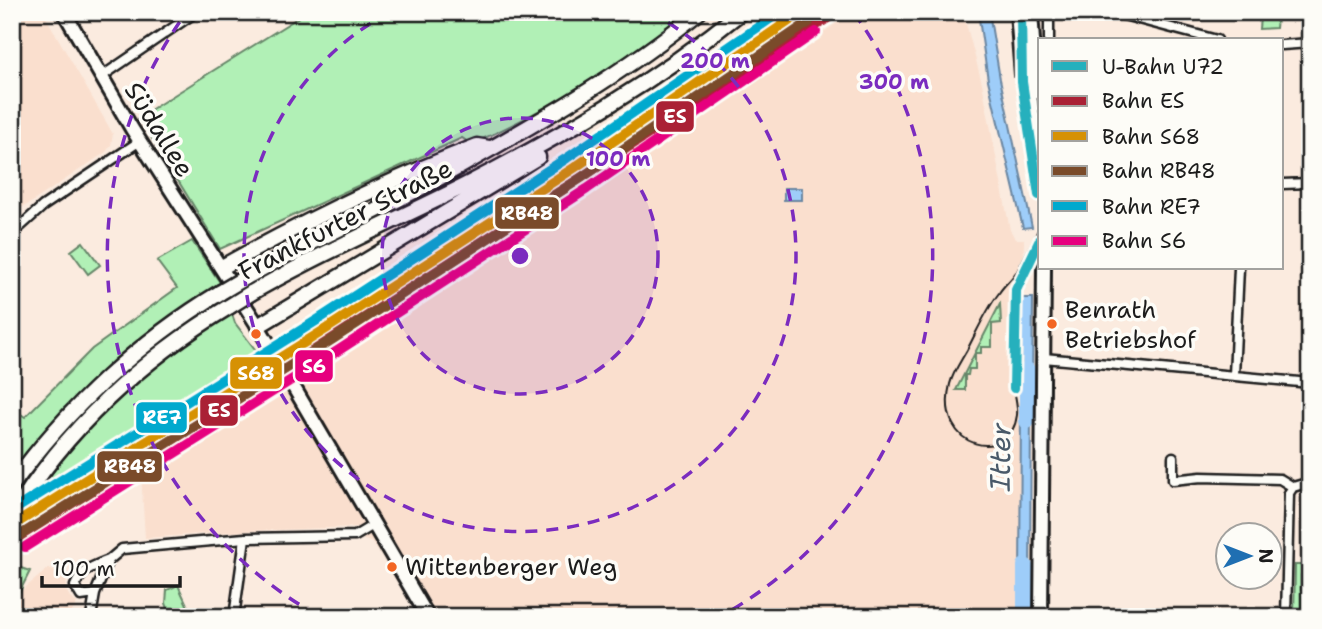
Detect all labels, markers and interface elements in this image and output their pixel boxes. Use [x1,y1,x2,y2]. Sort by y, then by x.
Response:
legend [1038,38,1284,270]
text: 200 m [680,47,750,75]
text: U-Bahn U72 [1102,53,1224,81]
text: 300 m [859,68,929,96]
street label: Südallee [117,75,203,183]
text: Bahn ES [1102,87,1185,115]
line badge: ES [655,100,695,133]
text: ES [663,104,687,129]
text: Bahn S68 [1102,123,1200,151]
text: 100 m [586,145,650,173]
street label: Frankfurter Straße [232,150,458,288]
text: Bahn RB48 [1102,157,1216,185]
text: Bahn RE7 [1102,193,1201,221]
line badge: RB48 [494,196,560,230]
text: RB48 [501,201,553,226]
text: Bahn S6 [1102,227,1186,255]
centre of rings [508,244,532,268]
place label: Benrath Betriebshof [1065,294,1197,356]
marker: Benrath Betriebshof [1045,317,1059,331]
unlabelled marker [249,327,263,341]
line badge: S6 [294,349,334,383]
text: S6 [302,354,326,379]
line badge: S68 [229,356,283,390]
text: S68 [237,361,275,386]
line badge: ES [199,394,239,427]
text: ES [207,398,231,423]
line badge: RE7 [135,401,188,434]
text: RE7 [142,405,182,430]
water label: Itter [980,422,1020,492]
line badge: RB48 [96,450,163,483]
text: RB48 [104,454,156,479]
north arrow [1214,520,1284,590]
scale bar [42,545,180,589]
text: N [1253,548,1278,564]
place label: Wittenberger Weg [405,551,617,583]
text: 100 m [52,555,115,583]
marker: Wittenberger Weg [385,560,399,574]

